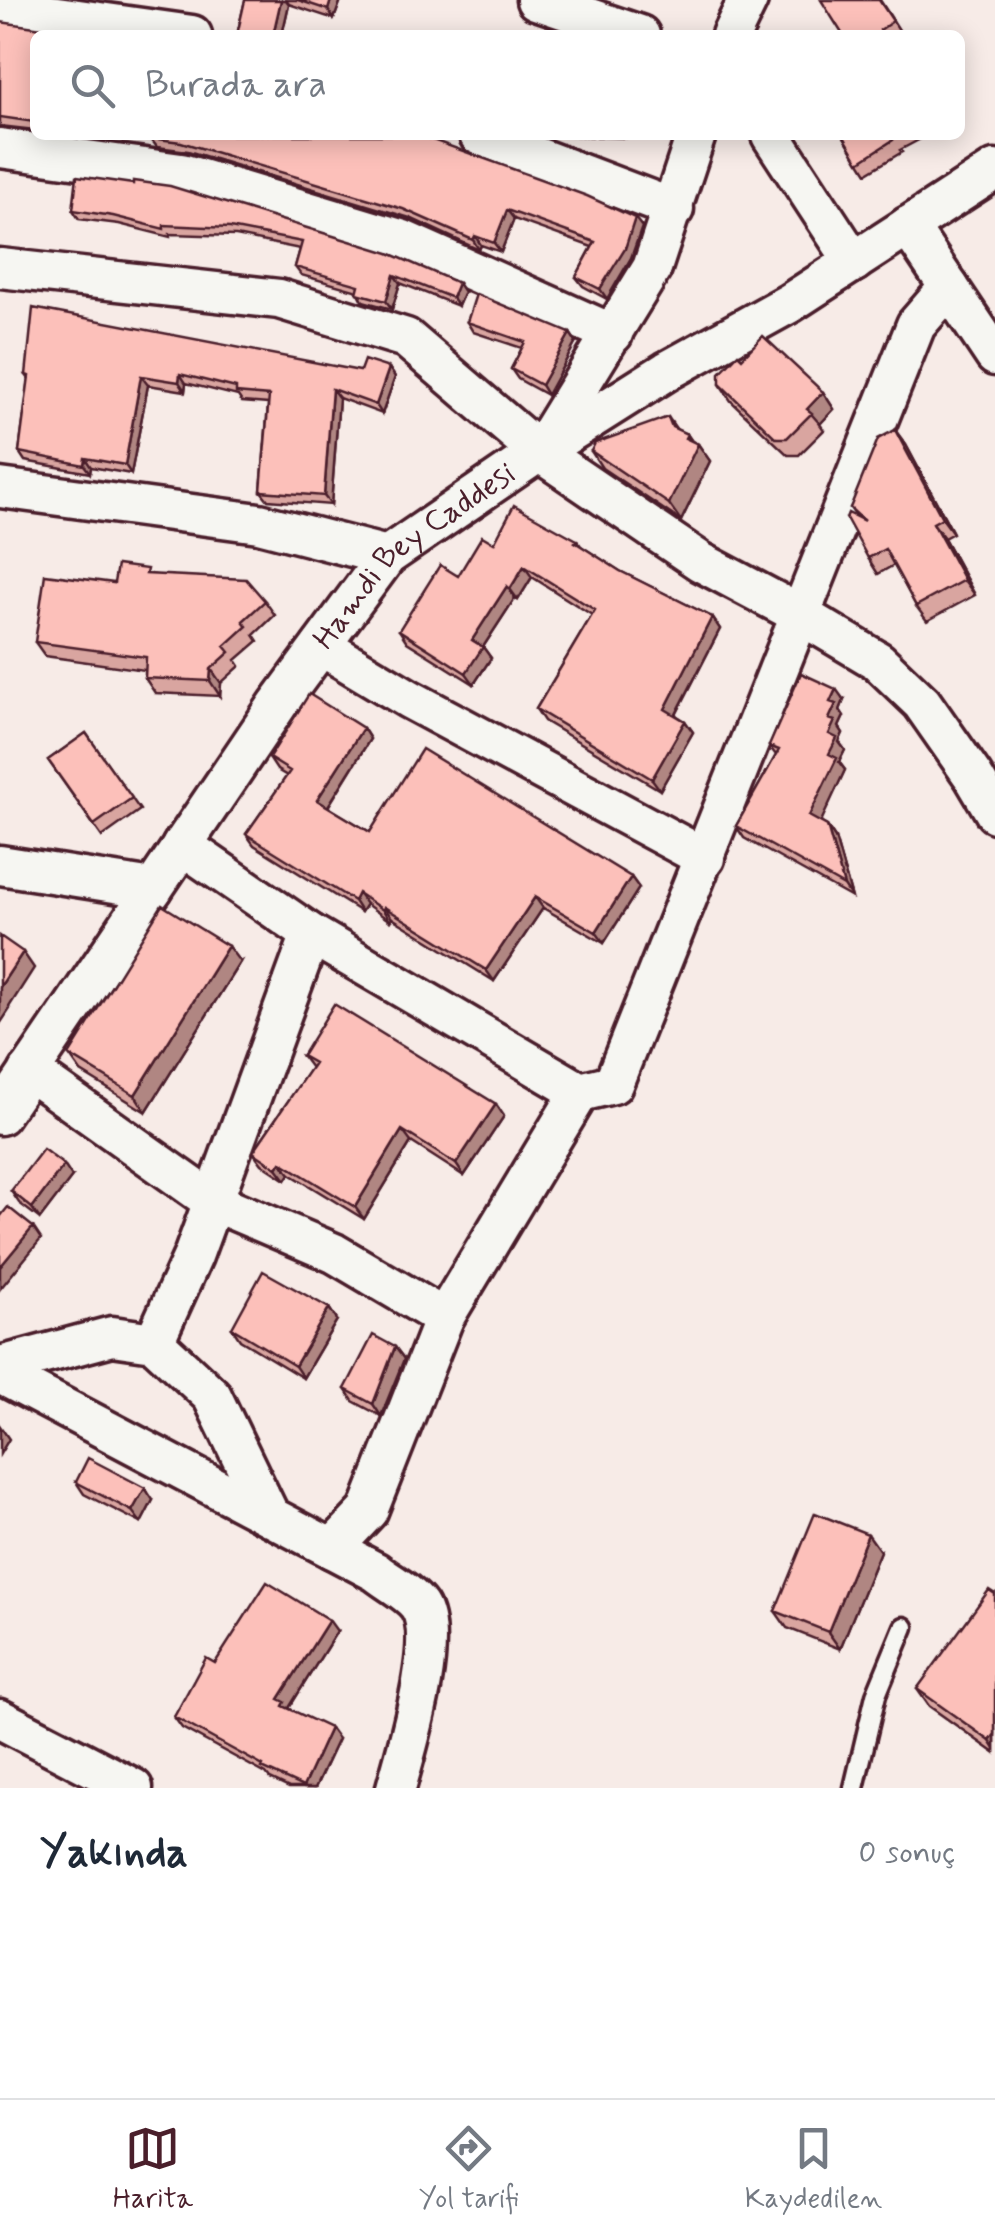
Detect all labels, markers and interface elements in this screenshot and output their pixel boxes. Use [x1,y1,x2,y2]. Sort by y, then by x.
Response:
search box [30,30,965,140]
icon: search [65,58,120,113]
text: Burada ara [145,61,327,110]
street label: Hamdi Bey Caddesi [304,453,524,658]
text: Yakında [40,1826,188,1881]
text: 0 sonuç [859,1832,955,1874]
tab: Harita [113,2121,193,2218]
tab: Yol tarifi [419,2121,519,2218]
tab: Kaydedilen [745,2121,882,2218]

